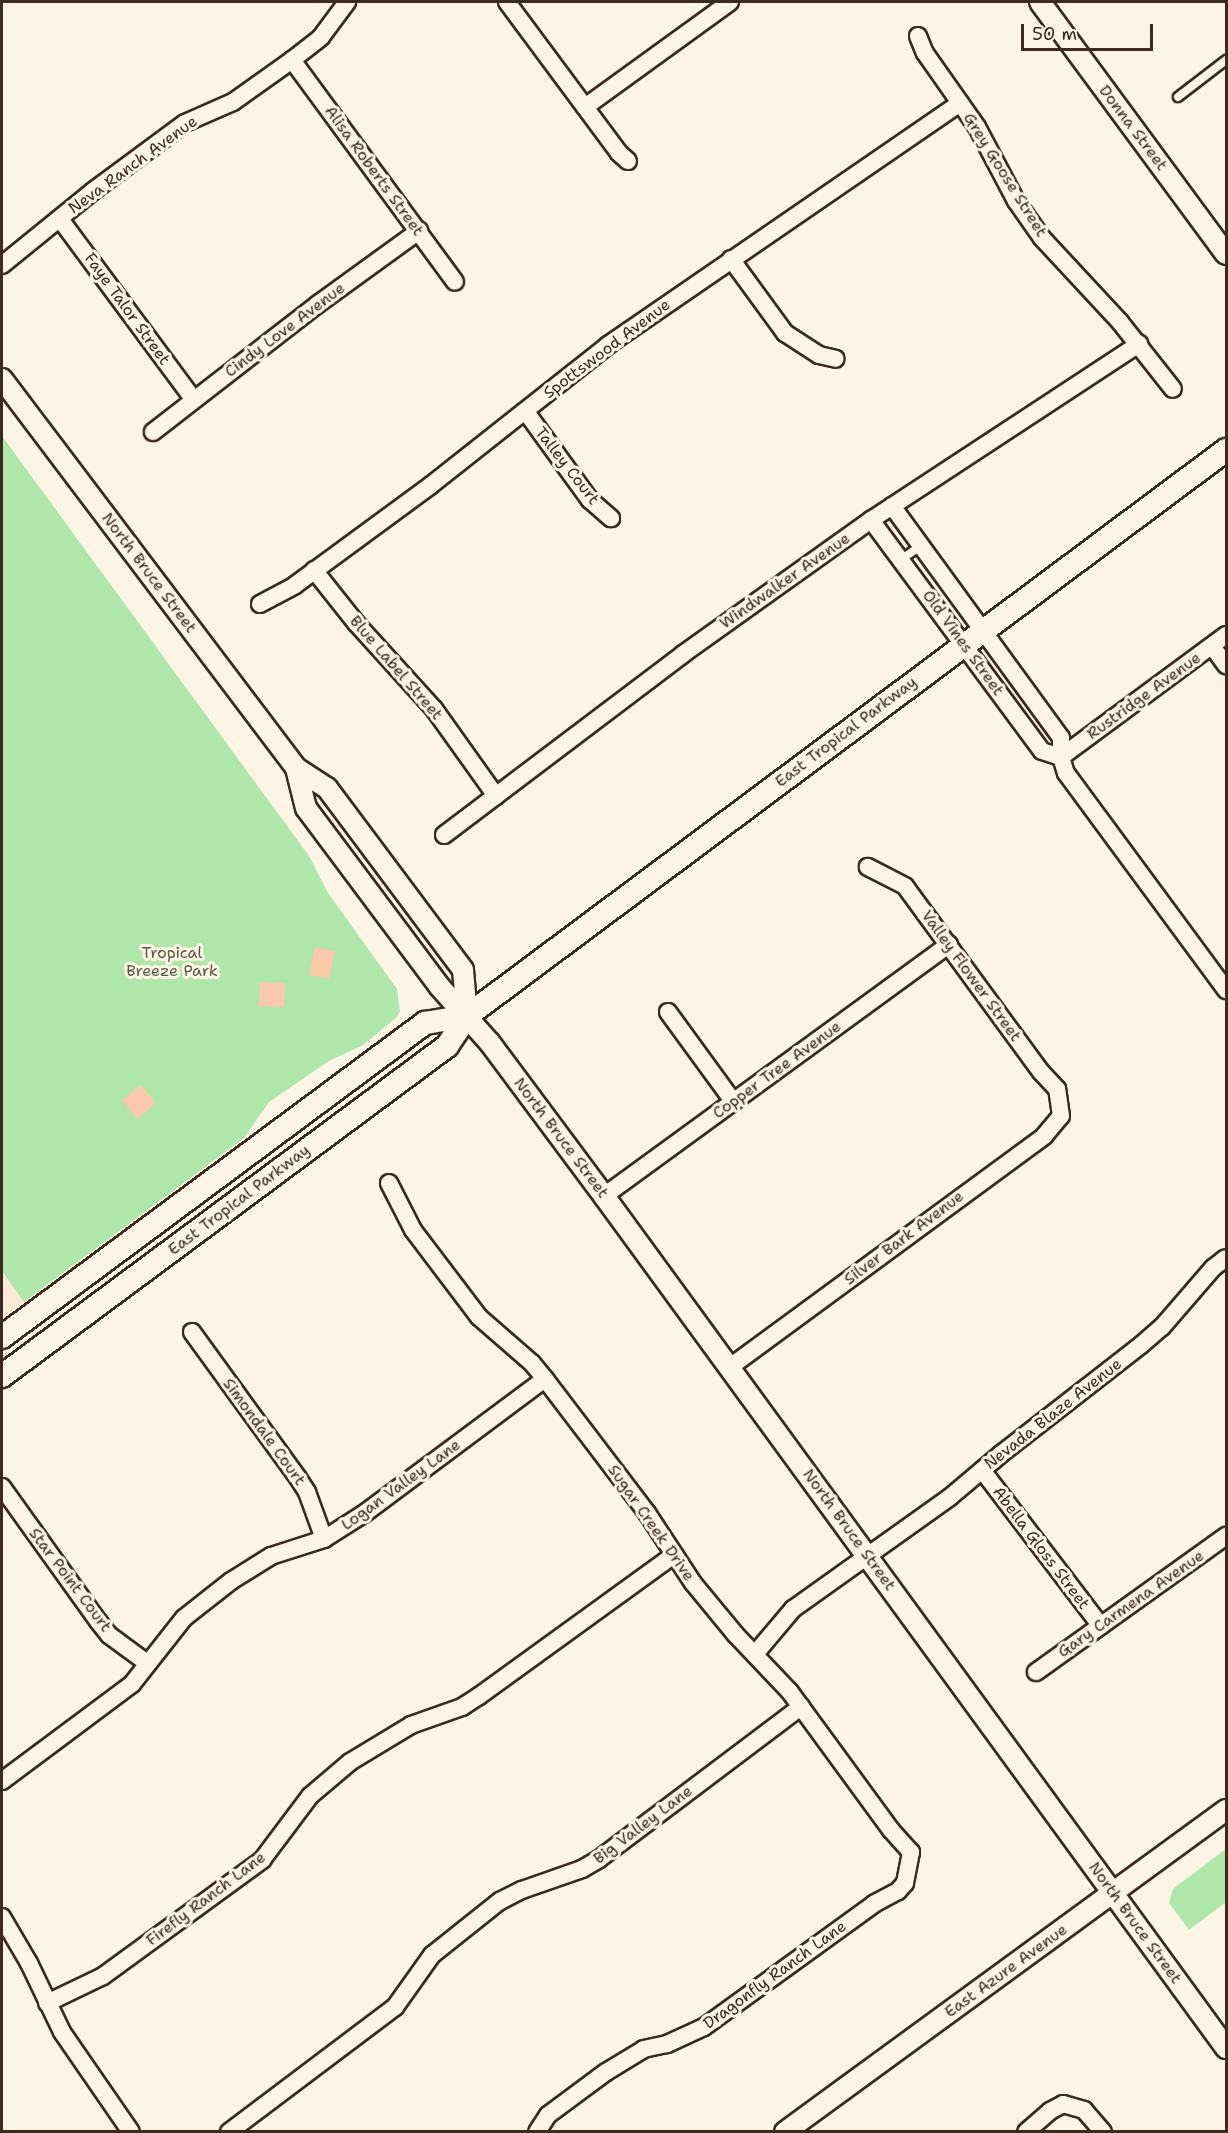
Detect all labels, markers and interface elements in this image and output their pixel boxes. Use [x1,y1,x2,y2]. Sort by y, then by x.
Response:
scale bar [1024,12,1156,50]
text: 50 m [1032,22,1077,46]
street label: Donna Street [1095,81,1171,175]
street label: Alisa Roberts Street [320,102,428,240]
street label: Grey Goose Street [959,109,1051,241]
street label: Neva Ranch Avenue [65,112,201,218]
street label: Faye Talor Street [80,249,174,369]
street label: Cindy Love Avenue [221,279,349,381]
street label: Spottswood Avenue [540,295,674,403]
street label: Talley Court [531,423,603,509]
street label: North Bruce Street [97,509,201,637]
street label: Windwalker Avenue [716,529,854,633]
street label: Old Vines Street [918,586,1008,700]
street label: Blue Label Street [345,612,447,724]
street label: Rustridge Avenue [1083,648,1205,744]
street label: East Tropical Parkway [771,672,921,792]
street label: Valley Flower Street [917,907,1025,1045]
park label: Tropical Breeze Park [126,943,218,981]
street label: Copper Tree Avenue [709,1017,845,1123]
street label: North Bruce Street [509,1074,613,1202]
street label: East Tropical Parkway [164,1140,314,1260]
street label: Silver Bark Avenue [840,1187,968,1289]
street label: Nevada Blaze Avenue [981,1354,1125,1474]
street label: Simondale Court [219,1375,309,1489]
street label: Logan Valley Lane [338,1435,464,1535]
street label: Sugar Creek Drive [604,1461,698,1585]
street label: North Bruce Street [798,1465,900,1595]
street label: Abella Gloss Street [989,1483,1093,1613]
street label: Star Point Court [25,1524,115,1636]
street label: Gary Carmena Avenue [1054,1546,1208,1662]
street label: Big Valley Lane [590,1782,696,1868]
street label: Firefly Ranch Lane [142,1848,270,1950]
street label: North Bruce Street [1084,1858,1186,1988]
street label: Dragonfly Ranch Lane [700,1917,850,2033]
street label: East Azure Avenue [941,1920,1071,2022]

